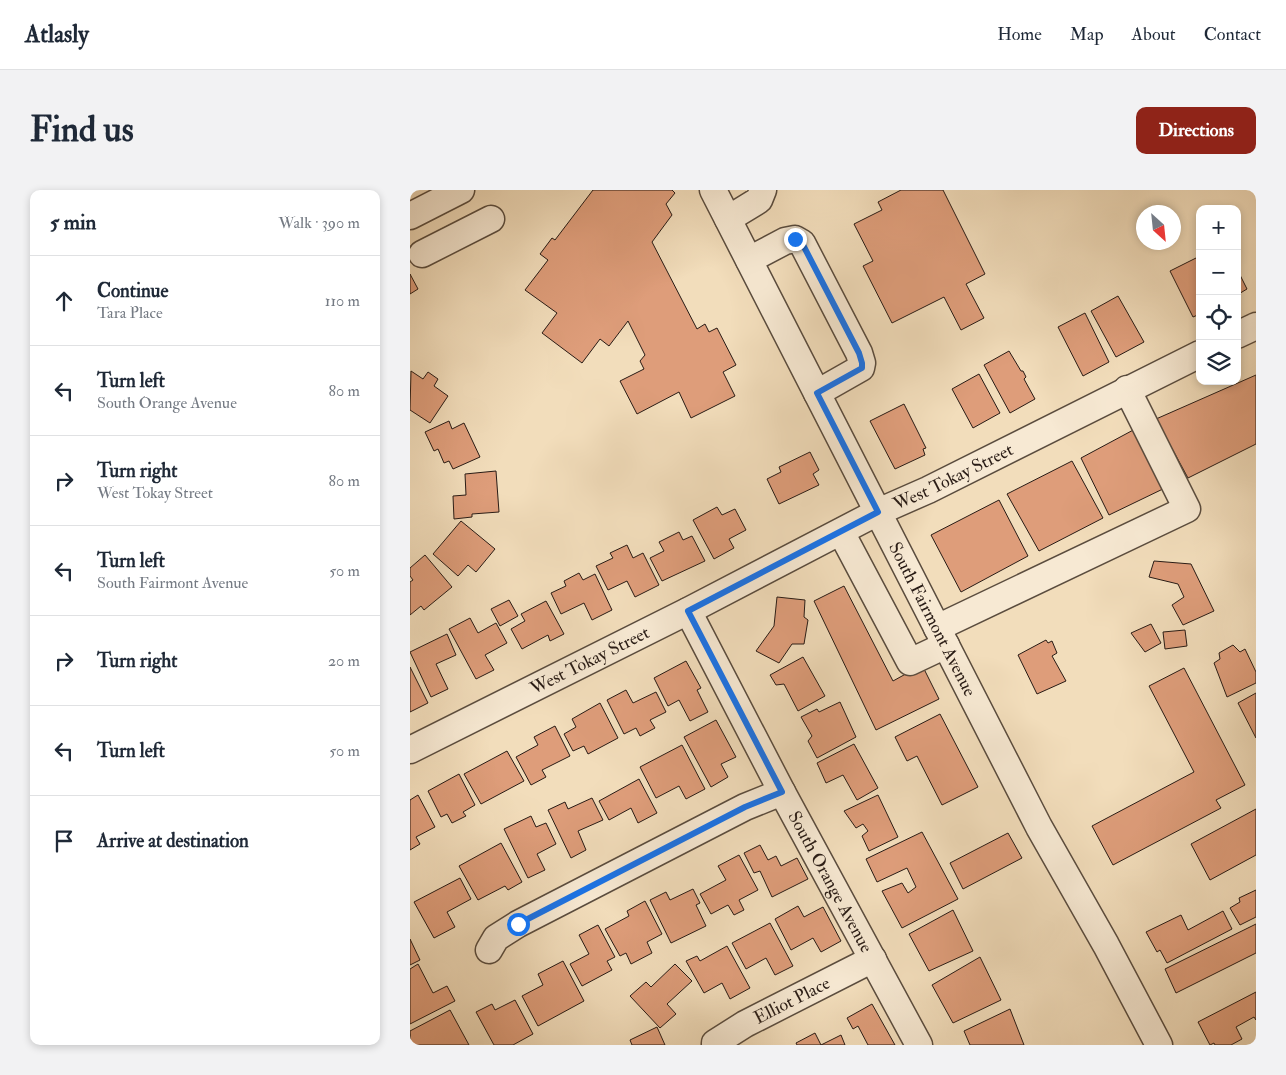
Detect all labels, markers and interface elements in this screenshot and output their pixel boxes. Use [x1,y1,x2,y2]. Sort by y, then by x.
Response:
text: Atlasly [25,19,89,50]
text: Home [997,23,1042,46]
text: Map [1070,23,1104,46]
text: About [1132,23,1176,46]
text: Contact [1204,23,1261,46]
button: Directions [1136,107,1256,154]
text: Find us [30,108,134,152]
north arrow [1136,205,1181,250]
map controls [1196,205,1241,385]
button: + [1196,205,1241,250]
text: 5 min [50,209,96,236]
text: Walk · 390 m [279,213,360,233]
route end [784,228,807,251]
button: − [1196,250,1241,295]
text: Continue [97,279,168,303]
icon: ahead [50,287,78,315]
text: 110 m [325,291,360,311]
button: locate [1196,295,1241,340]
text: Tara Place [97,303,163,323]
button: layers [1196,340,1241,385]
text: Turn left [97,369,165,393]
icon: left [50,377,78,405]
text: 80 m [329,381,360,401]
text: South Orange Avenue [97,393,237,413]
street label: West Tokay Street [889,438,1017,516]
text: Turn right [97,459,177,483]
icon: right [50,467,78,495]
text: 80 m [329,471,360,491]
text: West Tokay Street [97,483,213,503]
street label: South Fairmont Avenue [884,538,982,701]
text: Turn left [97,549,165,573]
icon: left [50,557,78,585]
text: 50 m [329,561,360,581]
text: South Fairmont Avenue [97,573,248,593]
street label: West Tokay Street [525,621,653,700]
icon: right [50,647,78,675]
text: Turn right [97,649,177,673]
text: 20 m [328,651,360,671]
icon: left [50,737,78,765]
text: Turn left [97,739,165,763]
text: 50 m [329,741,360,761]
street label: South Orange Avenue [783,807,878,957]
icon: arrive [50,827,78,855]
text: Arrive at destination [97,829,249,853]
route start [507,913,530,936]
street label: Elliot Place [750,971,834,1029]

